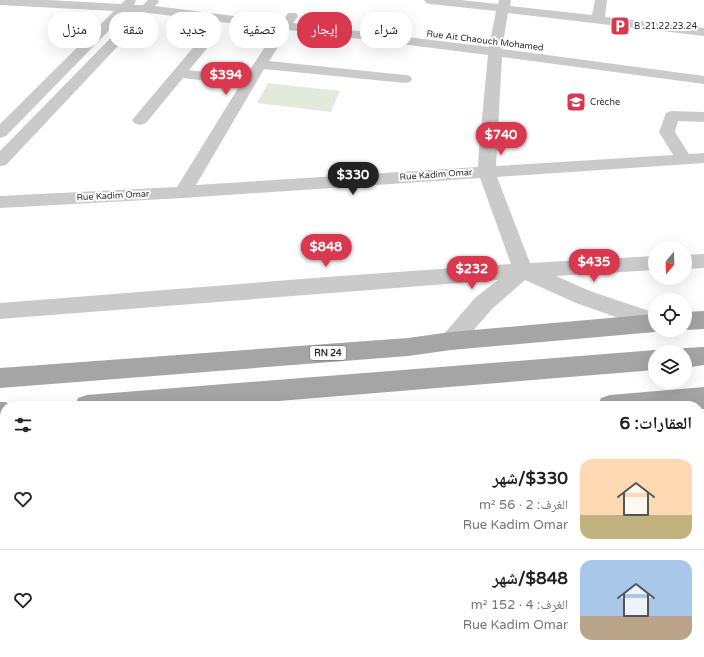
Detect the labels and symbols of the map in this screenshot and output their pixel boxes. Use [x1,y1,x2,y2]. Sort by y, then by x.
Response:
parking icon: B .21.22.23.24 [609,15,631,37]
place label: B .21.22.23.24 [634,21,698,32]
street label: Rue Ait Chaouch Mohamed [426,28,544,54]
pin: $394 [202,62,250,96]
school or university icon: Crèche [565,91,587,113]
place label: Crèche [590,97,620,108]
pin: $740 [477,122,525,156]
pin: $330 [329,162,377,196]
street label: Rue Kadim Omar [399,167,473,183]
street label: Rue Kadim Omar [76,189,150,203]
pin: $848 [302,234,350,268]
north arrow [648,241,692,285]
pin: $435 [570,249,618,283]
pin: $232 [448,256,496,290]
road number: RN 24 [310,346,346,360]

